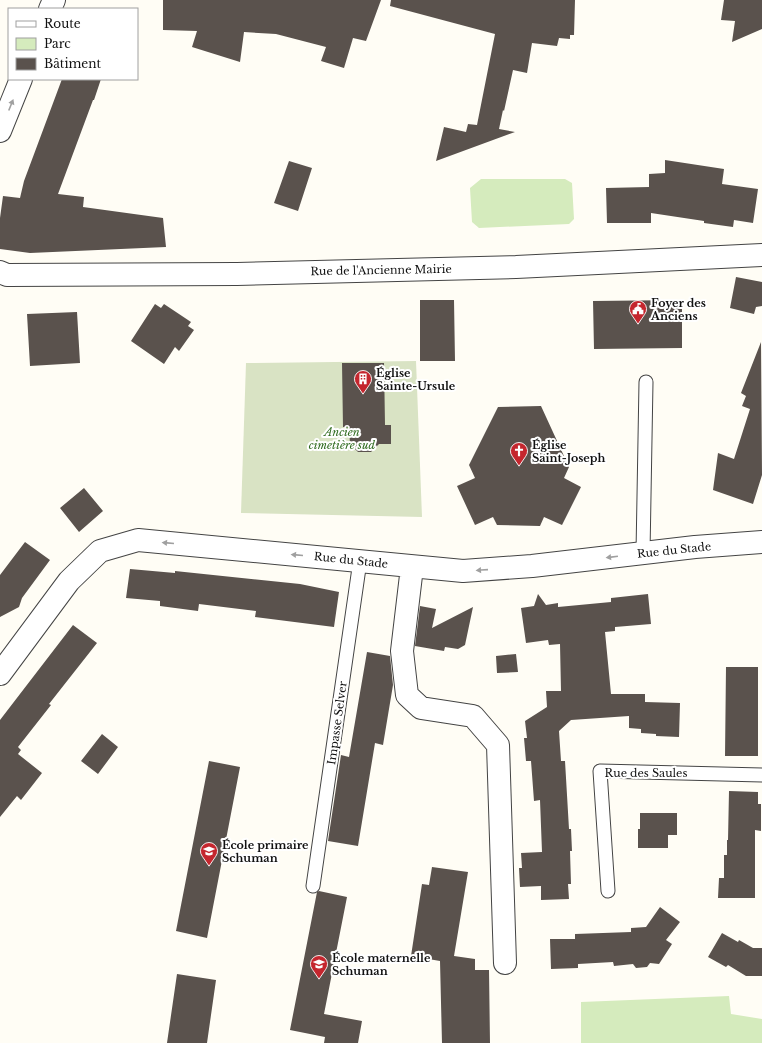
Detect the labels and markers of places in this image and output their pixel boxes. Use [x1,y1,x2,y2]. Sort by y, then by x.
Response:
place label: Foyer des Anciens [650,296,706,323]
public building icon: Foyer des Anciens [628,299,648,324]
place label: Église Sainte-Ursule [376,366,456,393]
building icon: Église Sainte-Ursule [353,369,373,394]
place label: Église Saint-Joseph [532,438,605,465]
church icon: Église Saint-Joseph [509,441,529,466]
place label: École primaire Schuman [222,838,309,865]
school or university icon: École primaire Schuman [199,841,219,866]
place label: École maternelle Schuman [332,951,431,978]
school or university icon: École maternelle Schuman [309,954,329,979]

